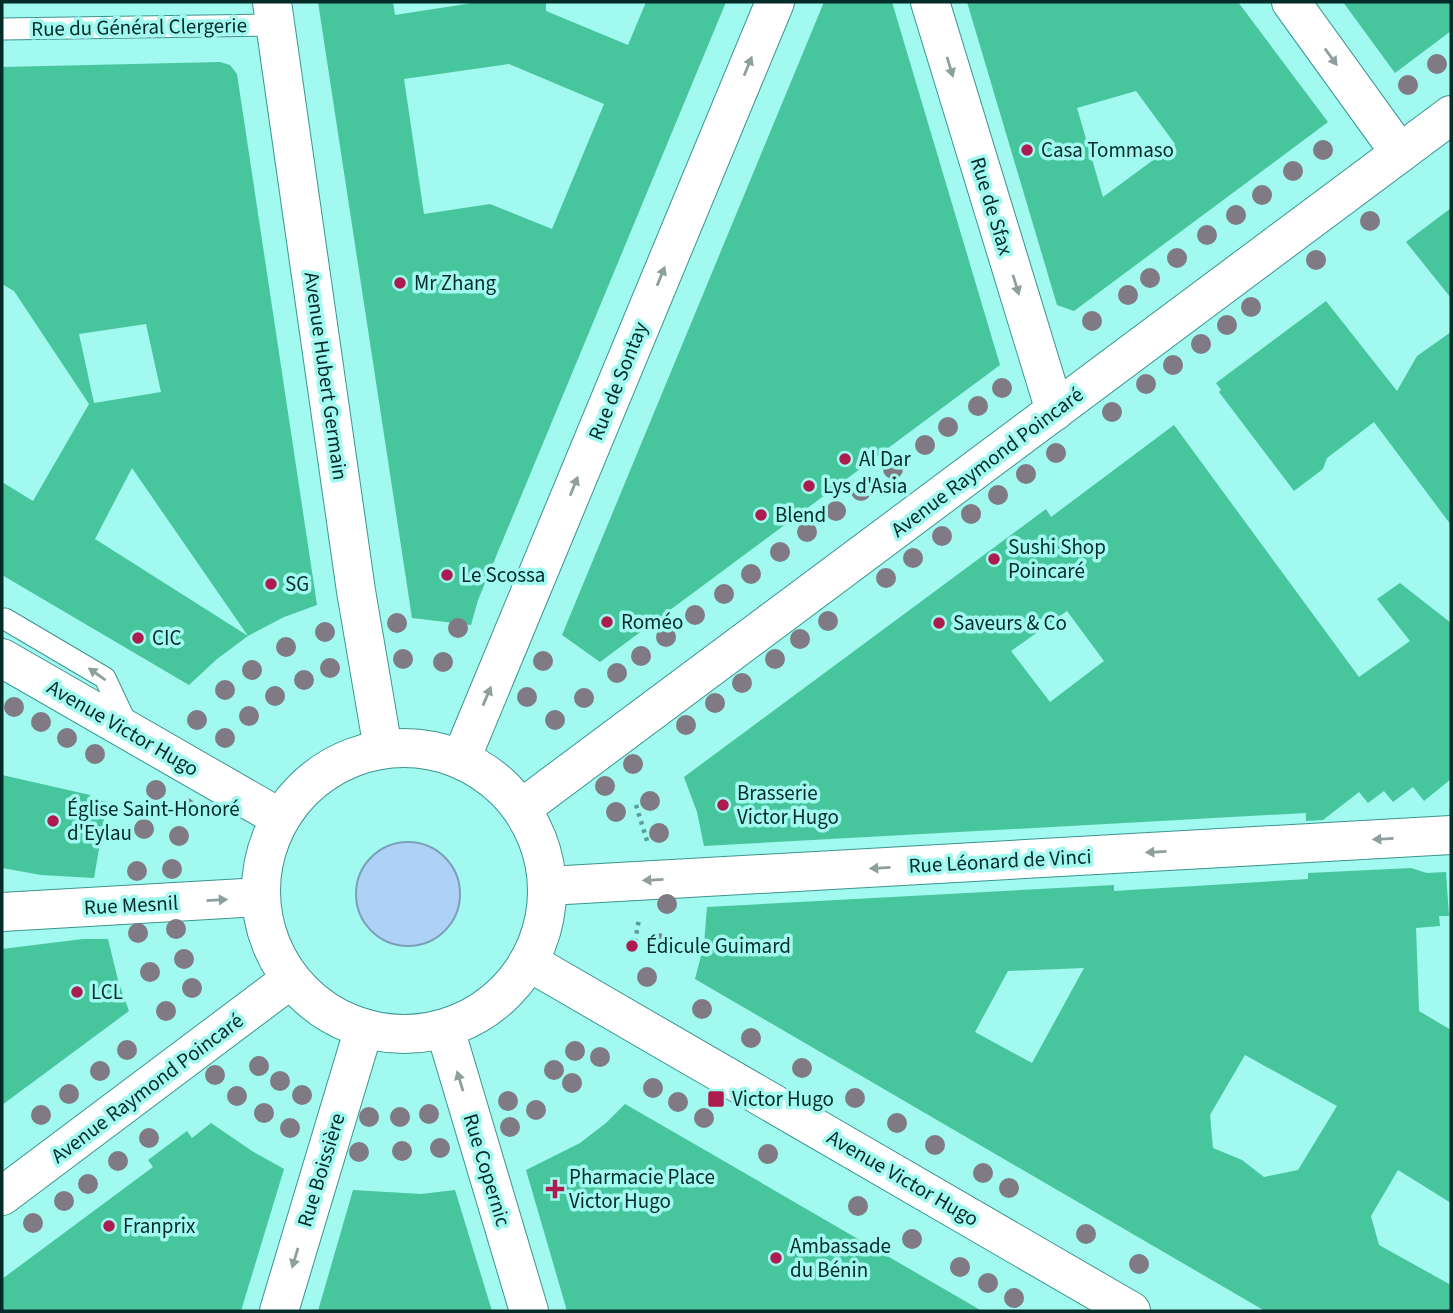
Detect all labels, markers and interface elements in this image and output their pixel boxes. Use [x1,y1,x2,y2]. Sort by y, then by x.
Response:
street label: Rue du Général Clergerie [31,10,247,44]
one-way arrow [1323,48,1337,66]
one-way arrow [743,55,754,76]
one-way arrow [945,57,955,78]
place label: Casa Tommaso [1041,135,1174,165]
marker: Casa Tommaso [1019,142,1035,158]
street label: Rue de Sfax [963,153,1021,259]
one-way arrow [655,266,667,286]
place label: Mr Zhang [414,268,497,298]
street label: Avenue Hubert Germain [297,270,355,482]
one-way arrow [1011,274,1021,295]
marker: Mr Zhang [392,275,408,291]
street label: Rue de Sontay [581,317,655,445]
street label: Avenue Raymond Poincaré [884,380,1090,544]
place label: Al Dar [859,444,911,474]
marker: Al Dar [837,451,853,467]
place label: Lys d'Asia [823,471,907,501]
one-way arrow [568,476,580,496]
marker: Lys d'Asia [801,478,817,494]
place label: Blend [775,500,826,530]
marker: Blend [753,507,769,523]
place label: Sushi Shop Poincaré [1008,532,1106,586]
marker: Sushi Shop Poincaré [986,551,1002,567]
place label: Le Scossa [461,560,545,590]
marker: Le Scossa [439,567,455,583]
place label: SG [285,569,309,599]
marker: SG [263,576,279,592]
place label: Roméo [621,607,683,637]
place label: Saveurs & Co [953,608,1067,638]
marker: Roméo [599,614,615,630]
marker: Saveurs & Co [931,615,947,631]
place label: CIC [152,623,182,653]
marker: CIC [130,630,146,646]
one-way arrow [88,667,106,681]
street label: Avenue Victor Hugo [42,672,204,784]
one-way arrow [481,686,493,706]
place label: Brasserie Victor Hugo [737,778,839,832]
place label: Église Saint-Honoré d'Eylau [67,794,240,848]
marker: Brasserie Victor Hugo [715,797,731,813]
marker: Église Saint-Honoré d'Eylau [45,813,61,829]
one-way arrow [1372,834,1394,845]
street label: Rue Léonard de Vinci [908,841,1092,881]
one-way arrow [1145,847,1167,858]
one-way arrow [869,862,891,873]
one-way arrow [642,875,664,886]
street label: Rue Mesnil [83,888,179,922]
one-way arrow [206,894,228,905]
place label: Édicule Guimard [646,931,791,961]
marker: Édicule Guimard [624,938,640,954]
place label: LCL [91,977,123,1007]
marker: LCL [69,984,85,1000]
street label: Avenue Raymond Poincaré [44,1006,250,1170]
one-way arrow [455,1071,465,1092]
place label: Victor Hugo [732,1084,834,1114]
marker: Victor Hugo [706,1089,726,1109]
street label: Rue Boissière [289,1109,353,1231]
street label: Rue Copernic [456,1110,519,1231]
street label: Avenue Victor Hugo [822,1122,984,1234]
place label: Pharmacie Place Victor Hugo [569,1162,715,1216]
marker: Pharmacie Place Victor Hugo [547,1181,563,1197]
place label: Franprix [123,1211,196,1241]
marker: Franprix [101,1218,117,1234]
place label: Ambassade du Bénin [790,1231,891,1285]
one-way arrow [289,1248,299,1269]
marker: Ambassade du Bénin [768,1250,784,1266]

